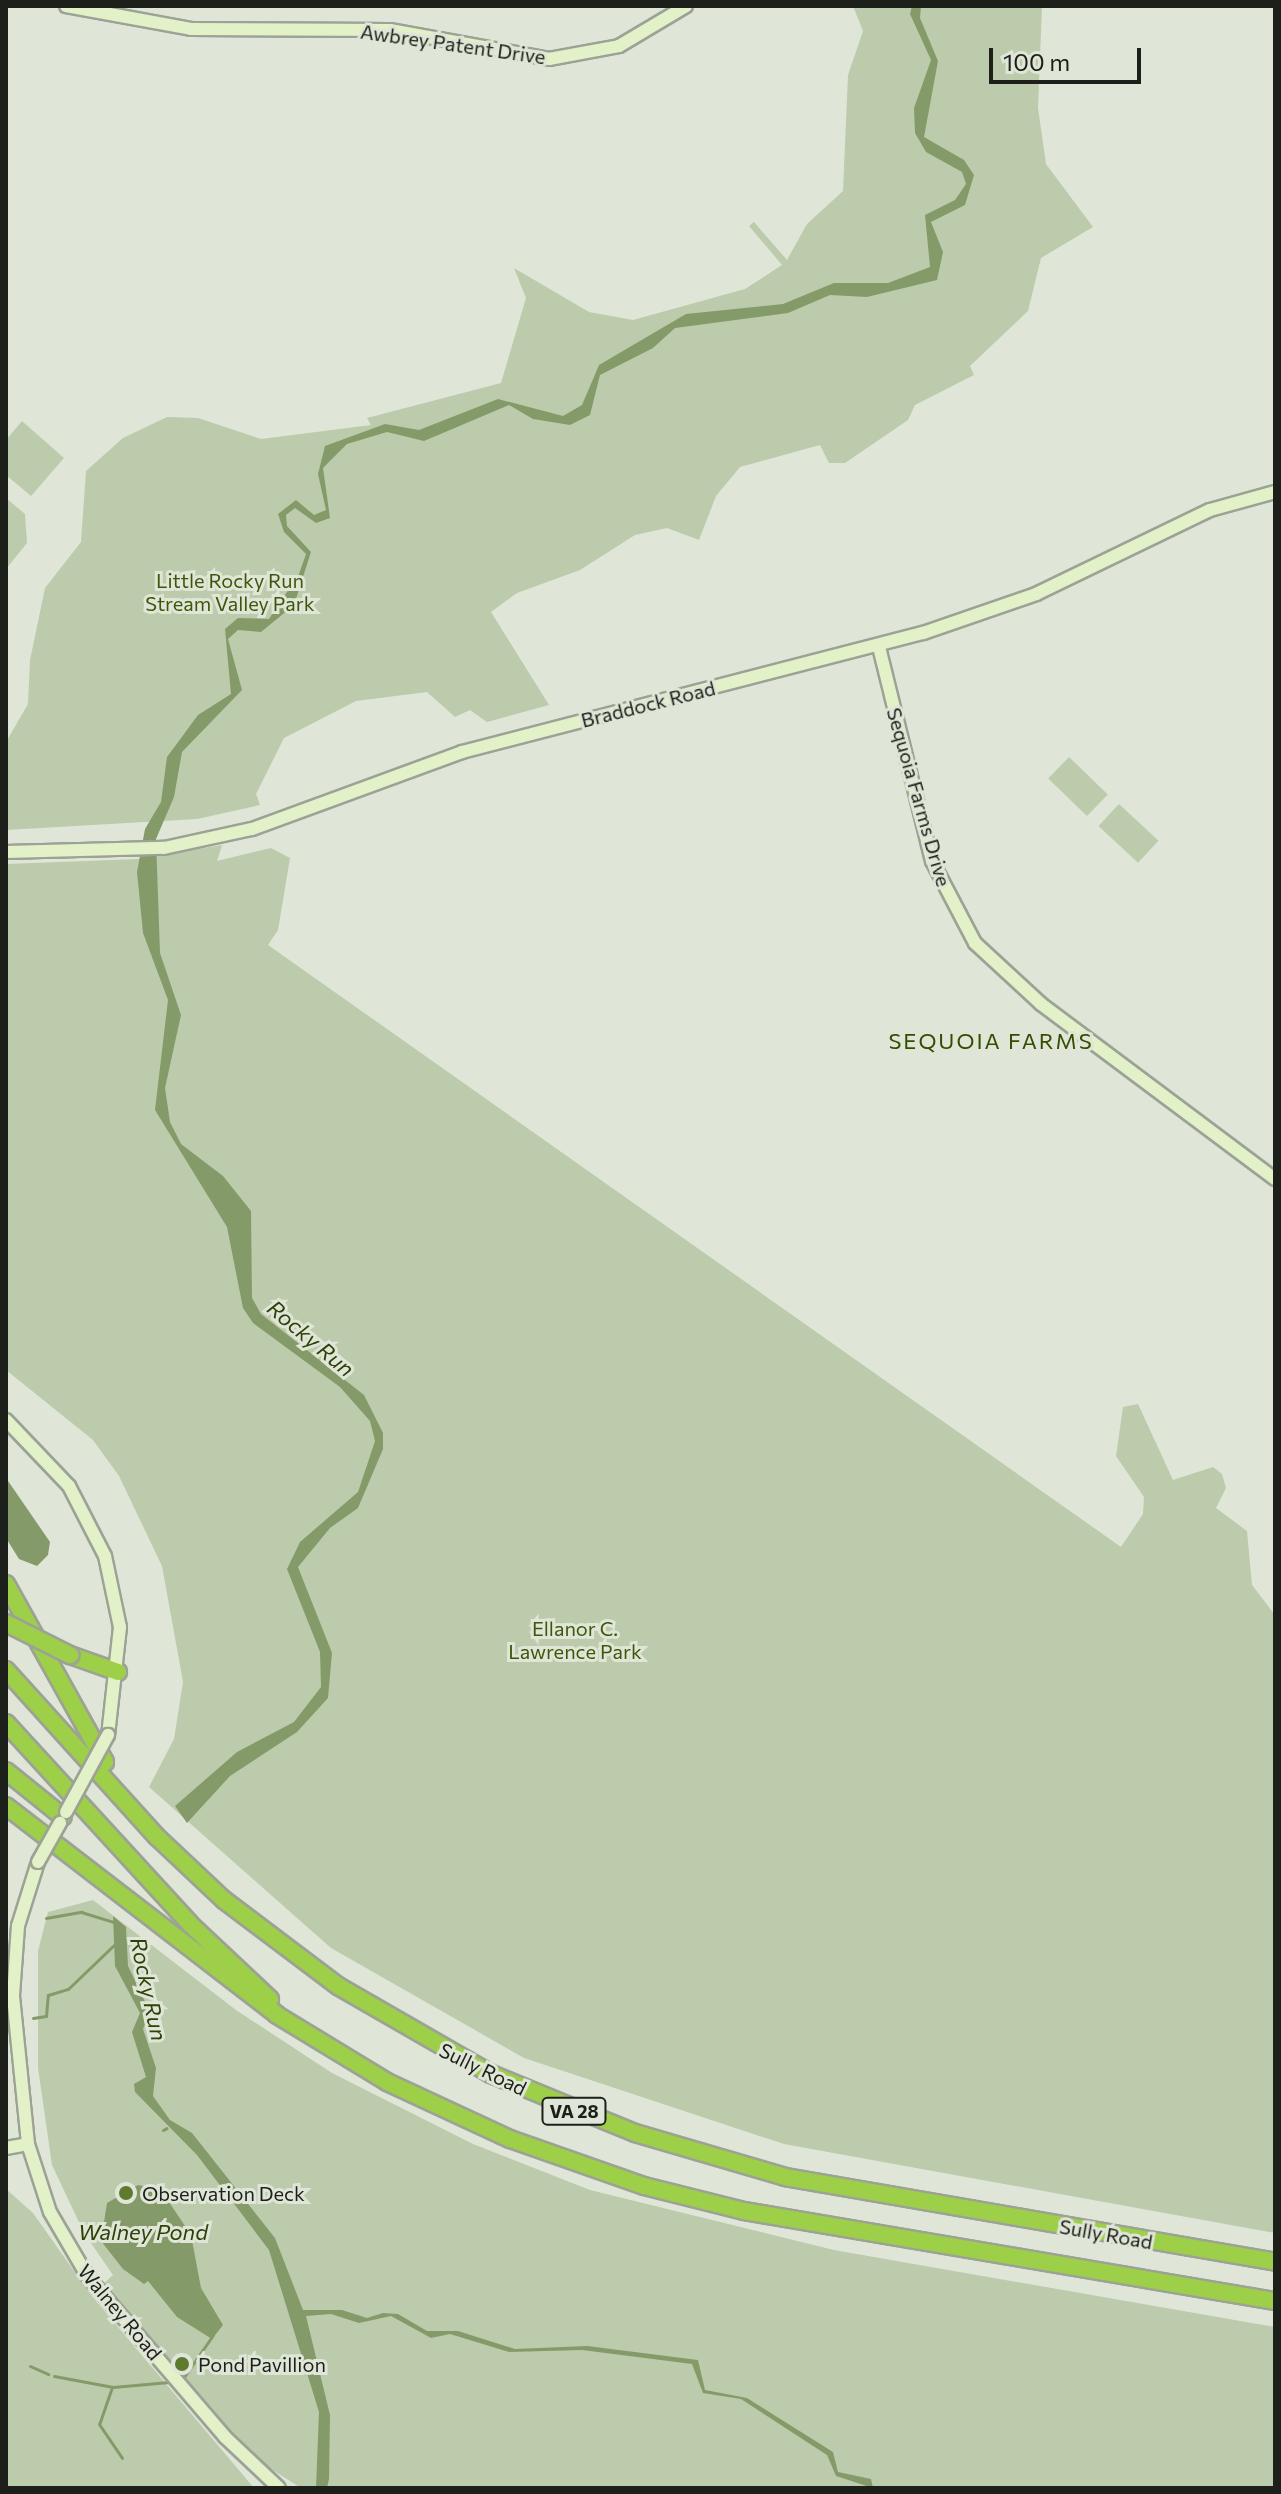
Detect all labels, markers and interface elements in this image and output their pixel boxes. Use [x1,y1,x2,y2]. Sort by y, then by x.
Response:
street label: Awbrey Patent Drive [359,19,547,69]
scale bar [993,32,1145,82]
text: 100 m [1003,47,1070,76]
park label: Little Rocky Run Stream Valley Park [145,568,315,615]
street label: Braddock Road [578,676,718,732]
street label: Sequoia Farms Drive [882,705,956,889]
district label: SEQUOIA FARMS [888,1028,1094,1054]
water label: Rocky Run [262,1294,360,1382]
park label: Ellanor C. Lawrence Park [508,1617,642,1664]
water label: Rocky Run [125,1935,173,2043]
street label: Sully Road [436,2038,530,2100]
road number: VA 28 [540,2097,608,2125]
place label: Observation Deck [142,2181,305,2205]
marker: Observation Deck [117,2184,135,2202]
street label: Sully Road [1058,2214,1154,2254]
water label: Walney Pond [78,2219,208,2245]
street label: Walney Road [73,2259,167,2365]
place label: Pond Pavillion [198,2352,326,2376]
marker: Pond Pavillion [173,2355,191,2373]

